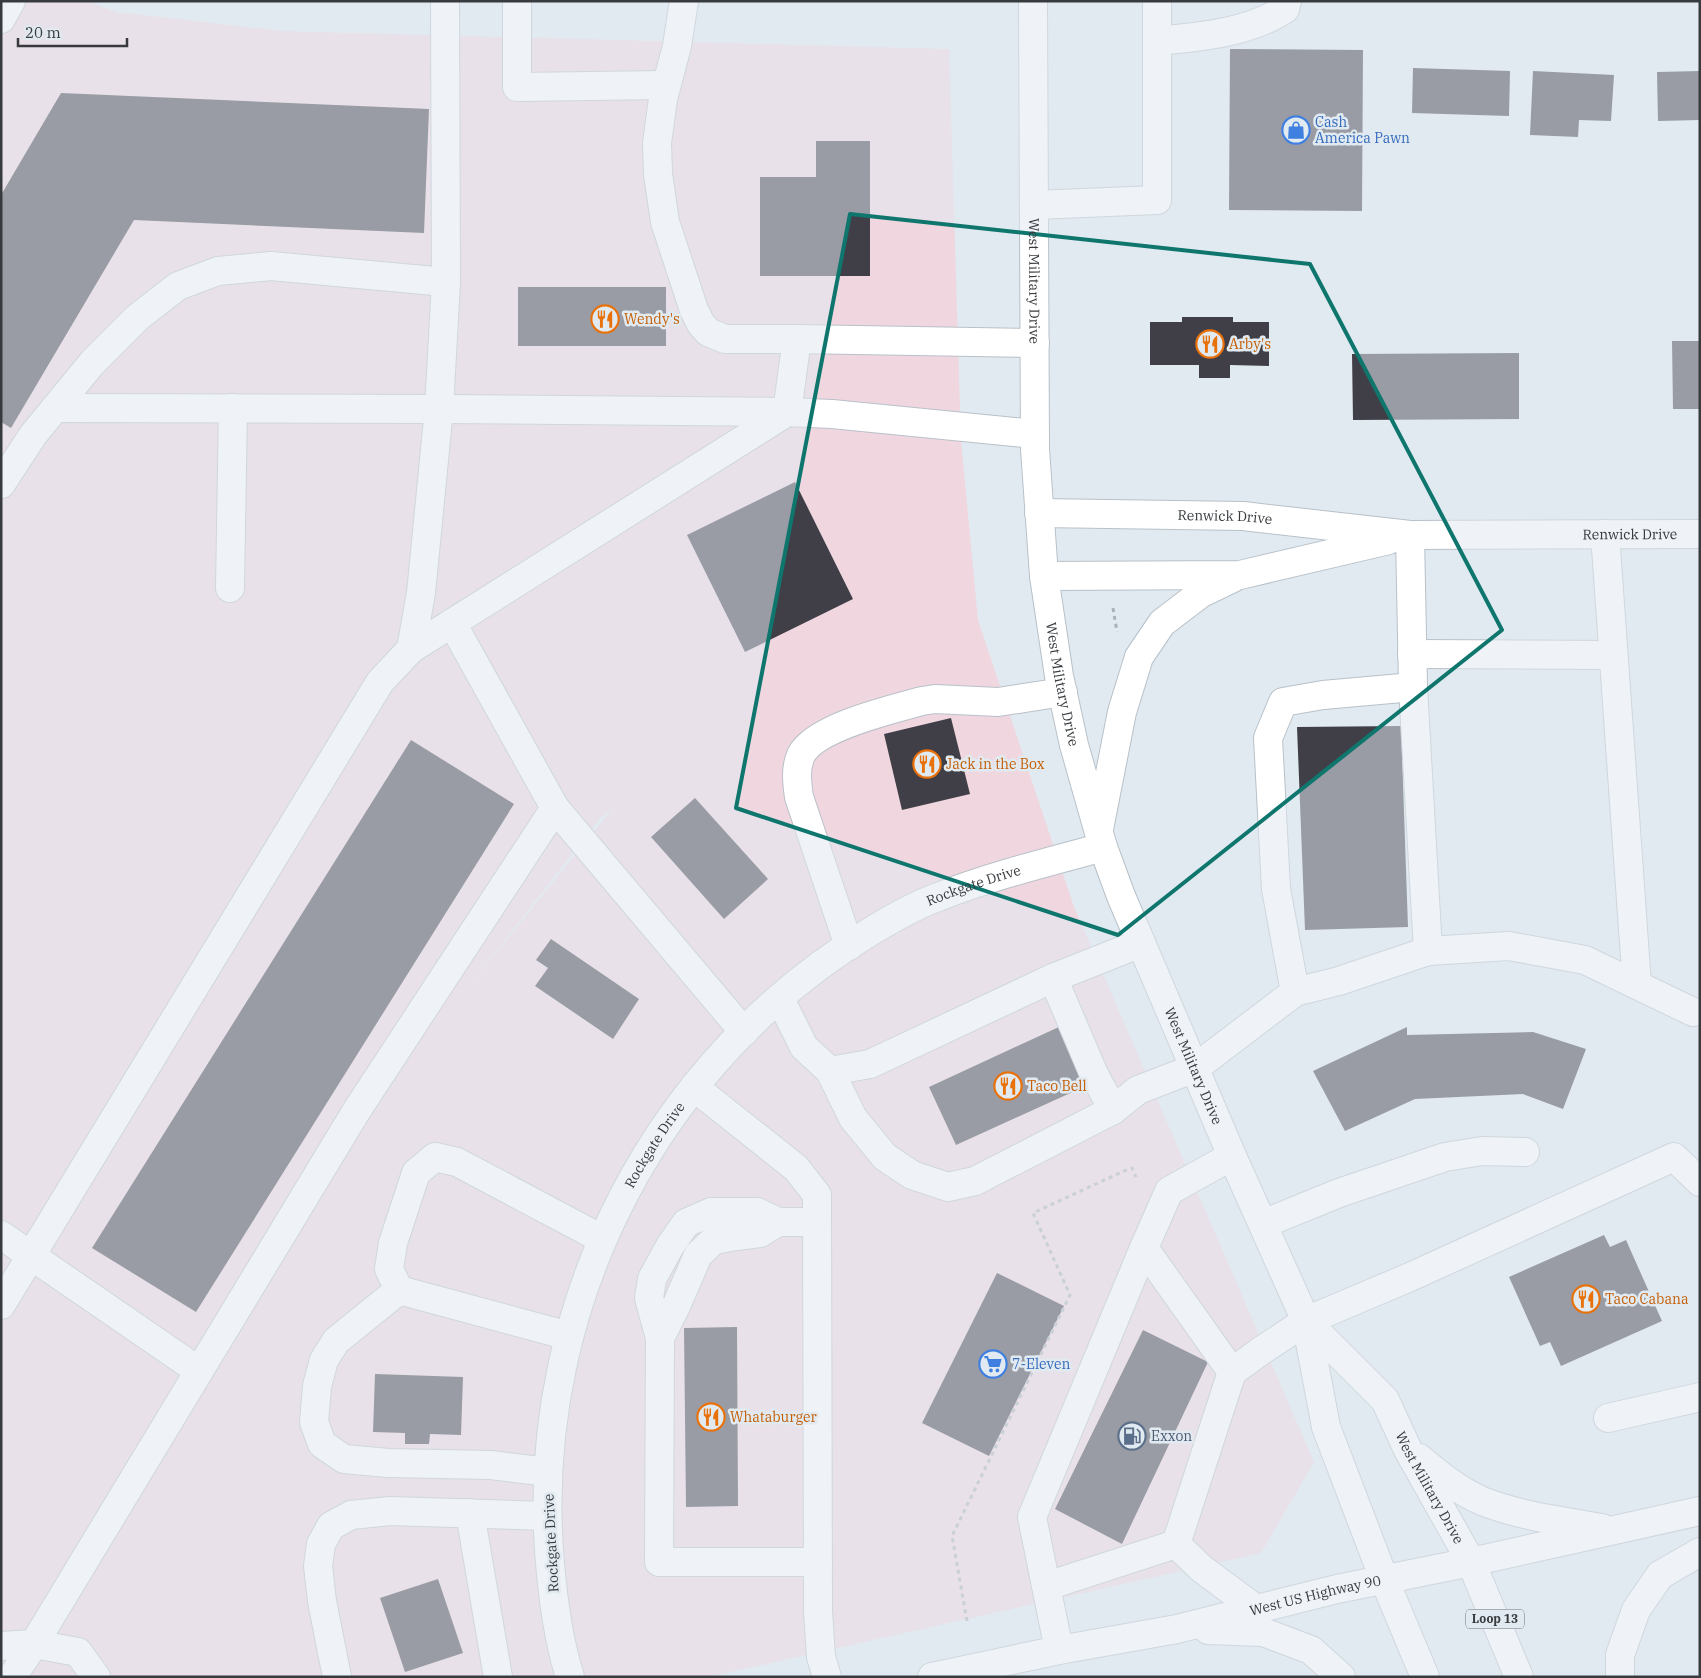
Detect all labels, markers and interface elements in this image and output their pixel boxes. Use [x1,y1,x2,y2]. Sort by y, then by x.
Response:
scale bar [18,15,126,47]
text: 20 m [25,23,61,42]
place label: Cash America Pawn [1315,113,1410,147]
shop icon: Cash America Pawn [1281,115,1311,145]
street label: West Military Drive [1025,218,1044,344]
restaurant icon: Wendy's [590,304,620,334]
place label: Wendy's [624,310,680,328]
restaurant icon: Arby's [1195,329,1225,359]
place label: Arby's [1229,335,1271,353]
street label: Renwick Drive [1177,506,1273,528]
street label: Renwick Drive [1582,525,1677,543]
street label: West Military Drive [1042,621,1083,748]
restaurant icon: Jack in the Box [912,749,942,779]
place label: Jack in the Box [946,755,1045,773]
street label: Rockgate Drive [924,861,1023,910]
street label: West Military Drive [1161,1004,1227,1127]
restaurant icon: Taco Bell [993,1071,1023,1101]
place label: Taco Bell [1027,1077,1087,1095]
street label: Rockgate Drive [620,1098,689,1191]
restaurant icon: Taco Cabana [1571,1284,1601,1314]
place label: Taco Cabana [1605,1290,1689,1308]
supermarket icon: 7-Eleven [978,1349,1008,1379]
place label: 7-Eleven [1012,1355,1070,1373]
restaurant icon: Whataburger [696,1402,726,1432]
place label: Whataburger [730,1408,818,1426]
fuel station icon: Exxon [1117,1421,1147,1451]
place label: Exxon [1151,1427,1192,1445]
street label: West Military Drive [1392,1428,1468,1547]
street label: Rockgate Drive [539,1493,563,1593]
street label: West US Highway 90 [1248,1571,1383,1620]
road number: Loop 13 [1466,1610,1524,1628]

